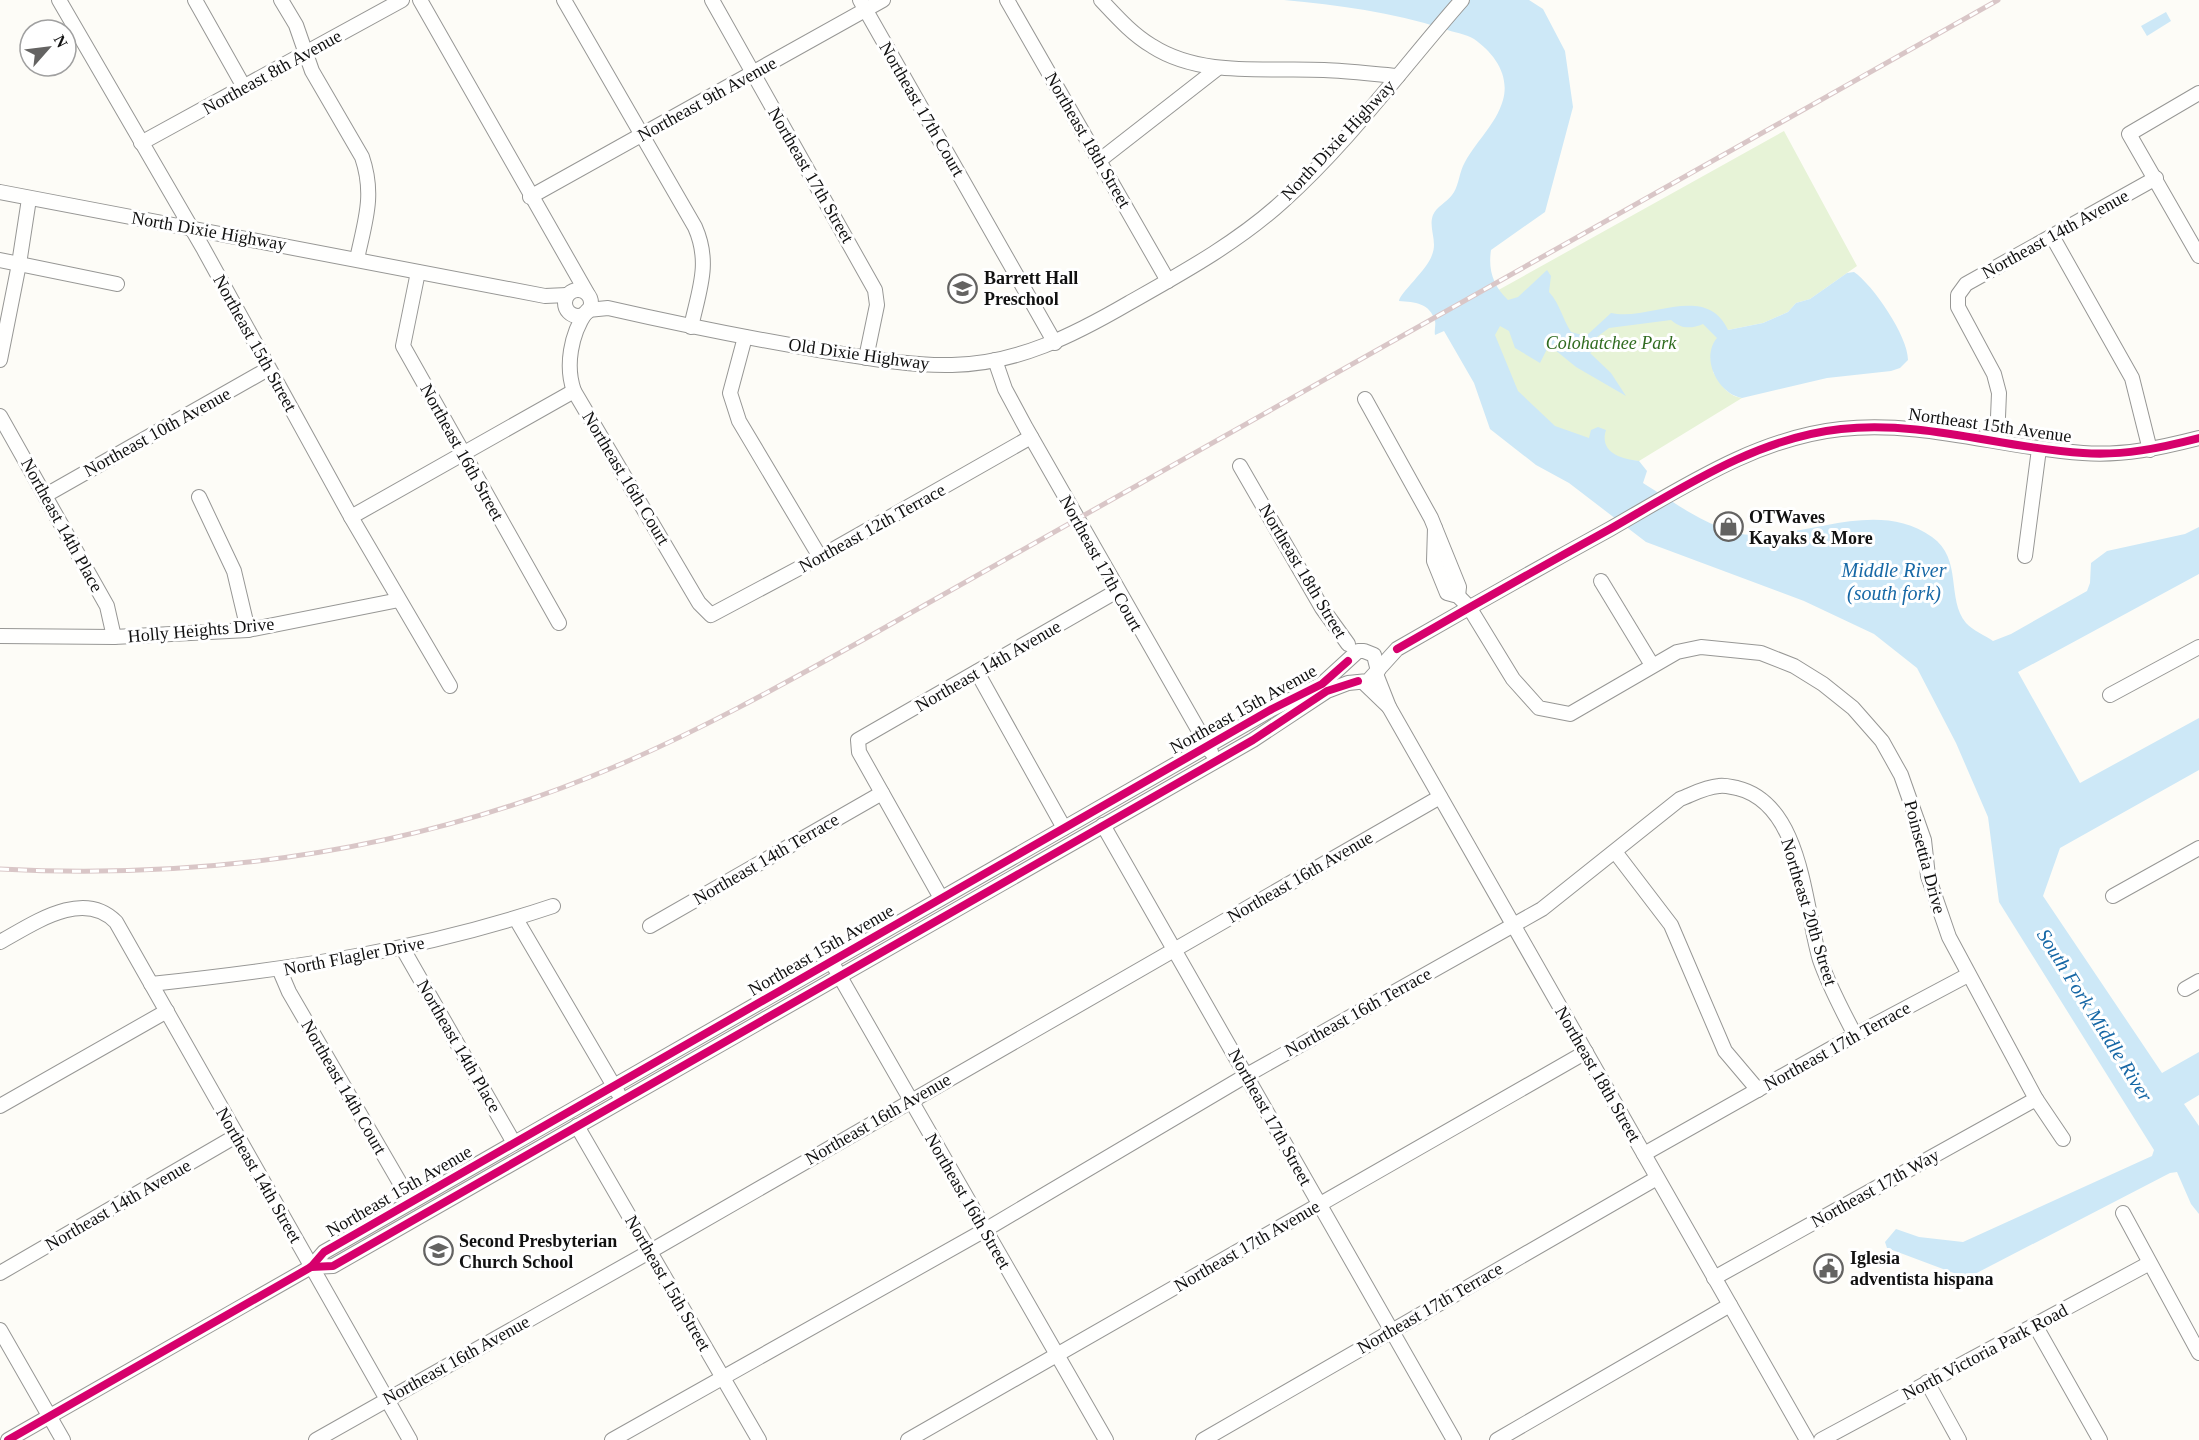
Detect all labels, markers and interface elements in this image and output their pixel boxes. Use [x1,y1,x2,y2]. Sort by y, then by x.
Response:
north arrow [18,18,78,78]
street label: Northeast 8th Avenue [199,26,345,118]
text: N [51,32,71,51]
street label: Northeast 17th Court [875,38,969,180]
street label: Northeast 9th Avenue [634,53,780,145]
street label: Northeast 18th Street [1041,69,1135,211]
street label: North Dixie Highway [1277,76,1399,204]
street label: Northeast 17th Street [764,104,858,246]
street label: Northeast 14th Avenue [1978,185,2132,283]
street label: North Dixie Highway [130,208,288,254]
place label: Barrett Hall Preschool [984,268,1078,309]
street label: Northeast 15th Street [209,271,301,415]
school or university icon: Barrett Hall Preschool [947,272,979,304]
park label: Colohatchee Park [1546,333,1677,353]
street label: Old Dixie Highway [787,334,931,374]
street label: Northeast 16th Street [416,380,508,524]
street label: Northeast 10th Avenue [80,383,234,481]
street label: Northeast 15th Avenue [1907,404,2073,446]
street label: Northeast 16th Court [578,408,674,548]
street label: Northeast 14th Place [17,455,107,595]
street label: Northeast 12th Terrace [795,479,949,577]
street label: Northeast 17th Court [1055,492,1147,634]
street label: Northeast 18th Street [1255,500,1351,642]
place label: OTWaves Kayaks & More [1749,507,1873,548]
shop icon: OTWaves Kayaks & More [1712,511,1744,543]
water label: Middle River (south fork) [1841,559,1947,605]
street label: Holly Heights Drive [127,614,275,646]
street label: Northeast 14th Avenue [912,616,1064,716]
street label: Northeast 15th Avenue [1166,660,1320,758]
street label: Poinsettia Drive [1900,798,1950,916]
street label: Northeast 14th Terrace [690,809,842,909]
street label: Northeast 16th Avenue [1224,827,1376,927]
street label: Northeast 20th Street [1777,836,1841,988]
street label: Northeast 15th Avenue [745,900,897,1000]
water label: South Fork Middle River [2033,925,2157,1106]
street label: North Flagler Drive [282,933,426,979]
street label: Northeast 16th Terrace [1281,963,1435,1061]
street label: Northeast 14th Place [413,976,505,1116]
street label: Northeast 17th Terrace [1760,997,1914,1095]
street label: Northeast 18th Street [1551,1003,1645,1145]
street label: Northeast 14th Court [297,1016,391,1158]
street label: Northeast 17th Street [1224,1045,1316,1189]
street label: Northeast 16th Avenue [802,1069,954,1169]
street label: Northeast 14th Street [212,1104,306,1246]
street label: Northeast 16th Street [921,1130,1015,1272]
street label: Northeast 15th Avenue [323,1141,475,1241]
street label: Northeast 17th Way [1808,1145,1942,1231]
street label: Northeast 14th Avenue [42,1155,194,1255]
street label: Northeast 17th Avenue [1171,1196,1323,1296]
street label: Northeast 15th Street [621,1212,715,1354]
place label: Second Presbyterian Church School [459,1231,617,1272]
school or university icon: Second Presbyterian Church School [422,1235,454,1267]
place label: Iglesia adventista hispana [1850,1248,1994,1289]
public building icon: Iglesia adventista hispana [1813,1252,1845,1284]
street label: Northeast 17th Terrace [1354,1258,1506,1358]
street label: North Victoria Park Road [1899,1300,2071,1404]
street label: Northeast 16th Avenue [379,1311,533,1409]

